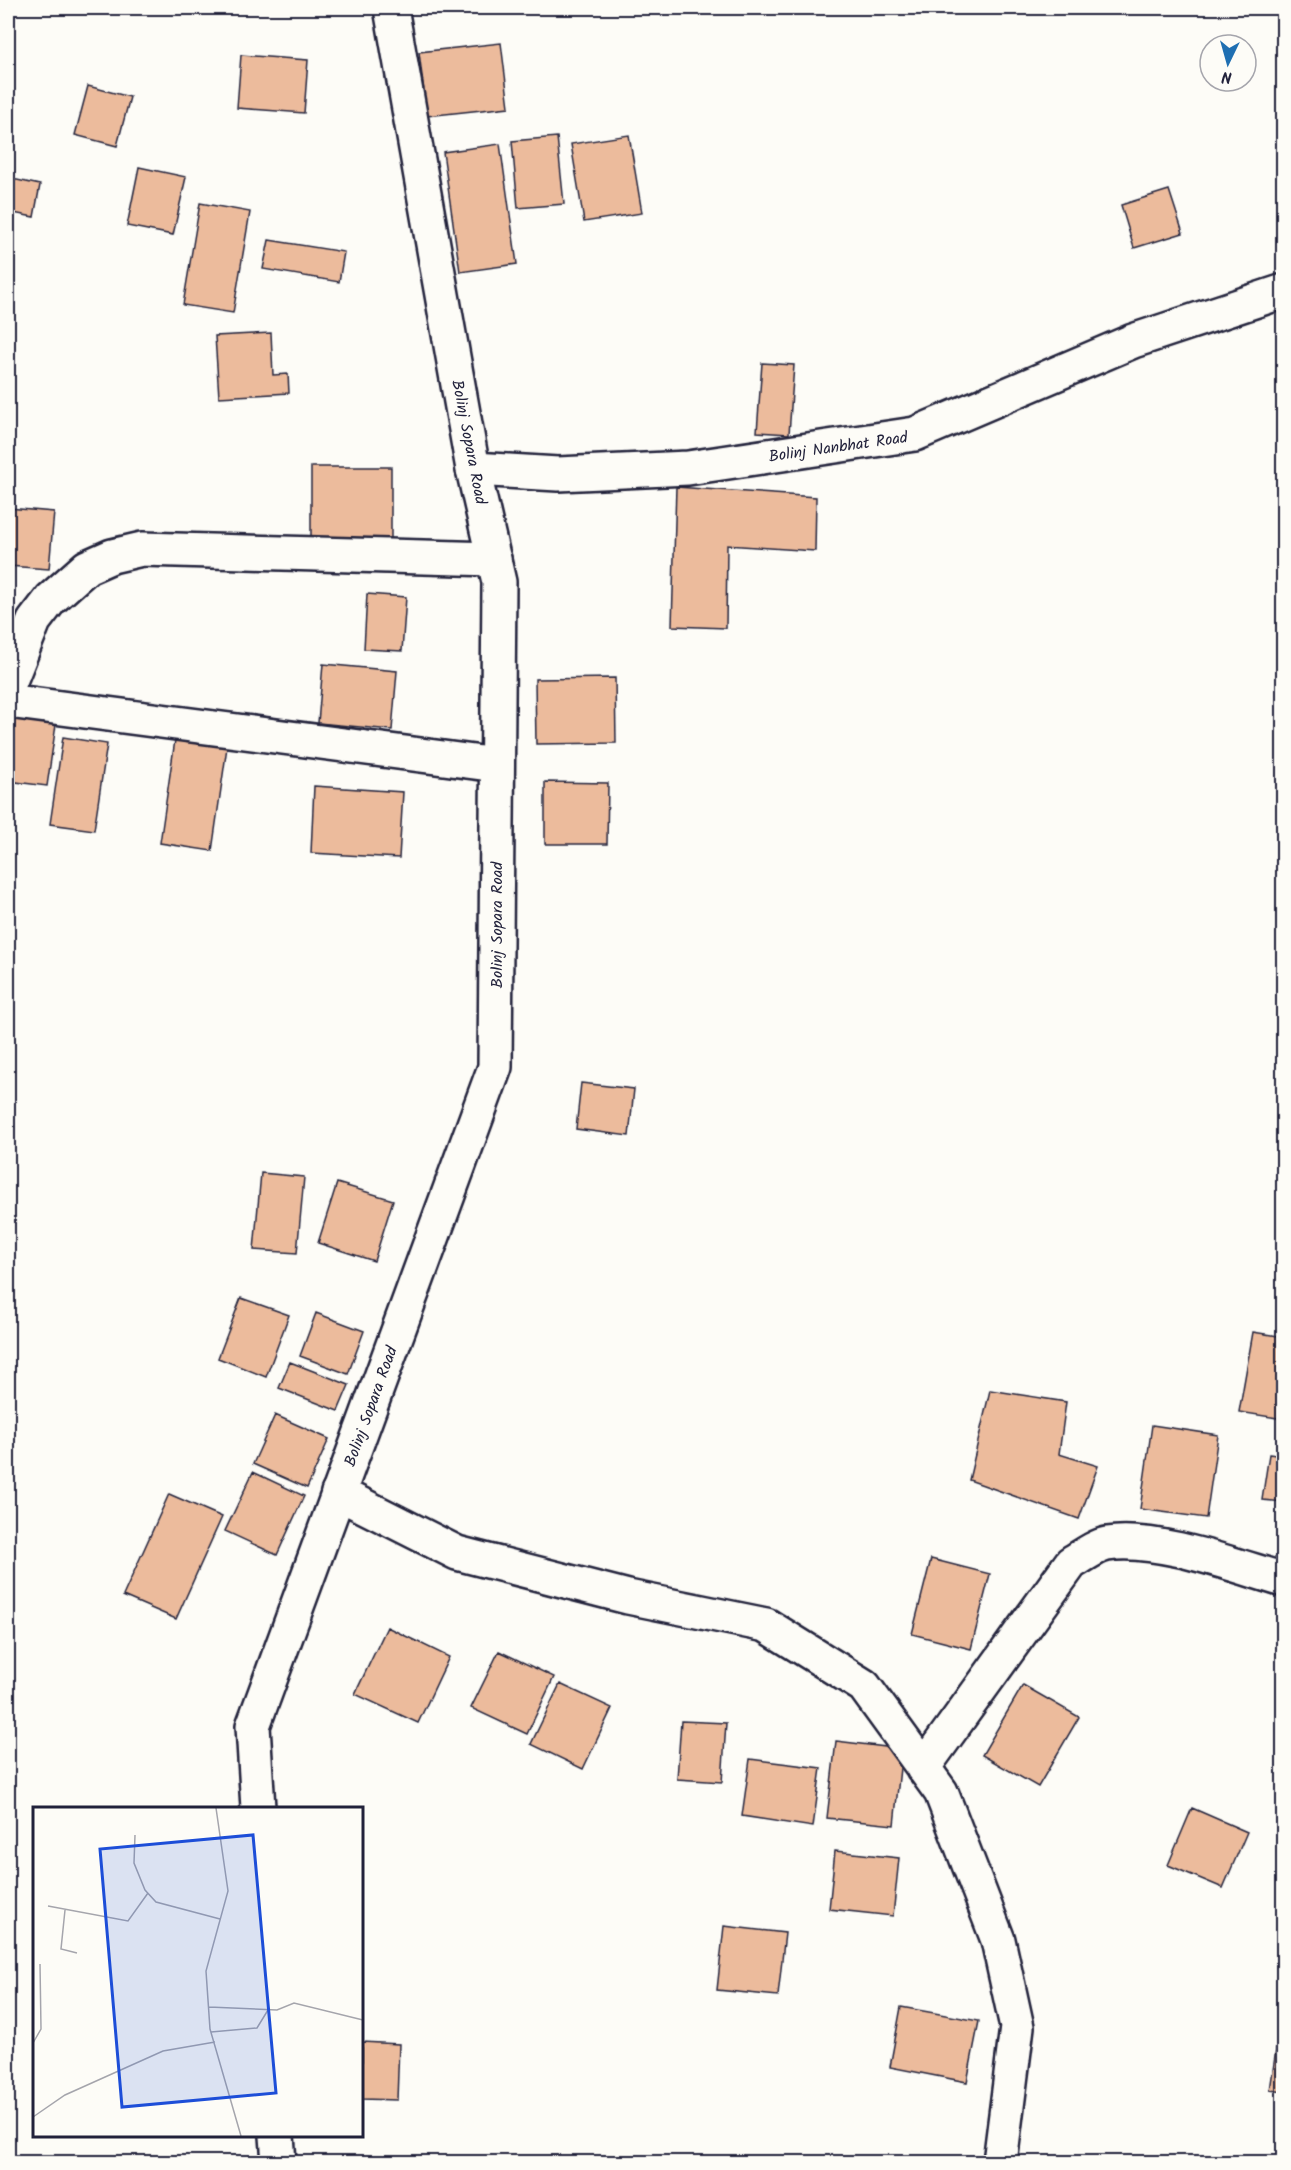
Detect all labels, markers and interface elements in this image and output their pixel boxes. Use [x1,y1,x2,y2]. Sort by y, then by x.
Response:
north arrow [1198,33,1258,93]
text: N [1221,64,1233,89]
street label: Bolinj Sopara Road [444,378,493,508]
street label: Bolinj Nanbhat Road [767,425,910,470]
street label: Bolinj Sopara Road [485,861,510,988]
street label: Bolinj Sopara Road [338,1342,405,1470]
inset map [33,1807,363,2137]

